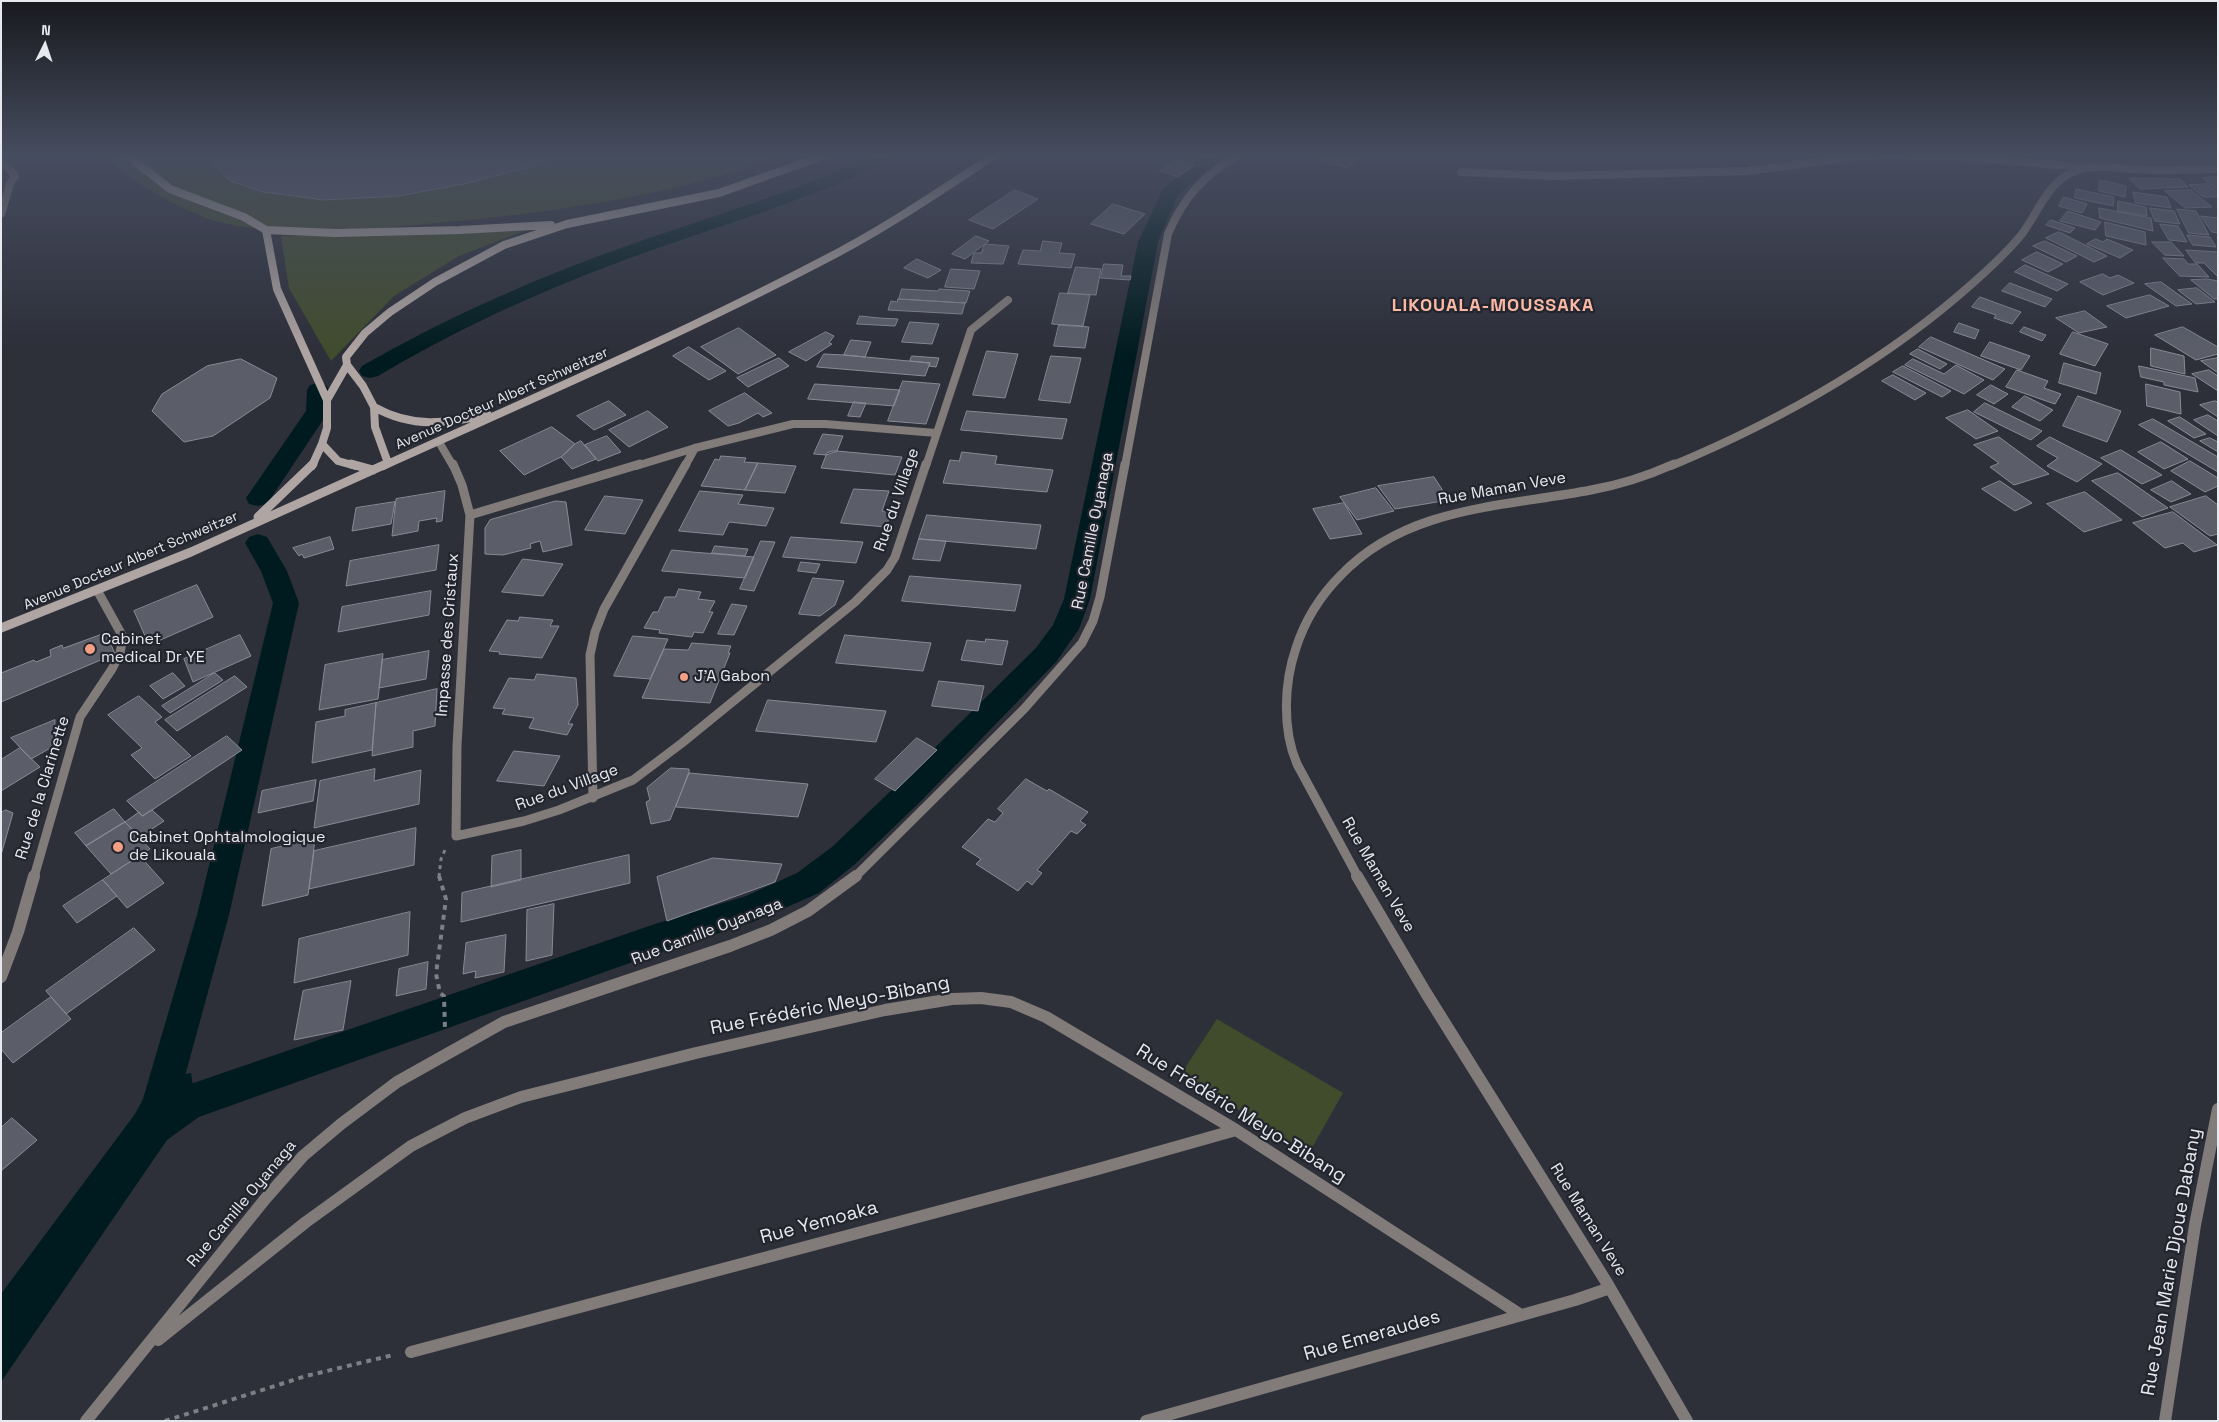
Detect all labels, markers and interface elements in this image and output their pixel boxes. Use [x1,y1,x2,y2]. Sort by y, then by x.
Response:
north arrow [20,20,70,70]
text: N [41,21,51,39]
district label: LIKOUALA-MOUSSAKA [1390,295,1596,317]
street label: Avenue Docteur Albert Schweitzer [393,344,611,454]
street label: Rue du Village [870,446,924,554]
street label: Rue Camille Oyanaga [1068,451,1118,611]
street label: Rue Maman Veve [1437,468,1567,510]
street label: Avenue Docteur Albert Schweitzer [21,508,241,614]
street label: Impasse des Cristaux [433,553,463,717]
place label: Cabinet medical Dr YE [101,630,205,668]
marker: Cabinet medical Dr YE [83,642,97,656]
place label: J'A Gabon [694,667,770,687]
marker: J'A Gabon [678,671,690,683]
street label: Rue de la Clarinette [12,714,74,862]
street label: Rue du Village [513,760,621,816]
street label: Rue Maman Veve [1337,814,1419,936]
place label: Cabinet Ophtalmologique de Likouala [129,828,325,866]
marker: Cabinet Ophtalmologique de Likouala [111,840,125,854]
street label: Rue Camille Oyanaga [629,894,785,970]
street label: Rue Frédéric Meyo-Bibang [708,972,952,1040]
street label: Rue Frédéric Meyo-Bibang [1132,1040,1350,1188]
street label: Rue Jean Marie Djoue Dabany [2137,1127,2207,1397]
street label: Rue Camille Oyanaga [183,1137,301,1271]
street label: Rue Maman Veve [1546,1160,1630,1280]
street label: Rue Yemoaka [758,1196,880,1250]
street label: Rue Emeraudes [1301,1306,1443,1366]

